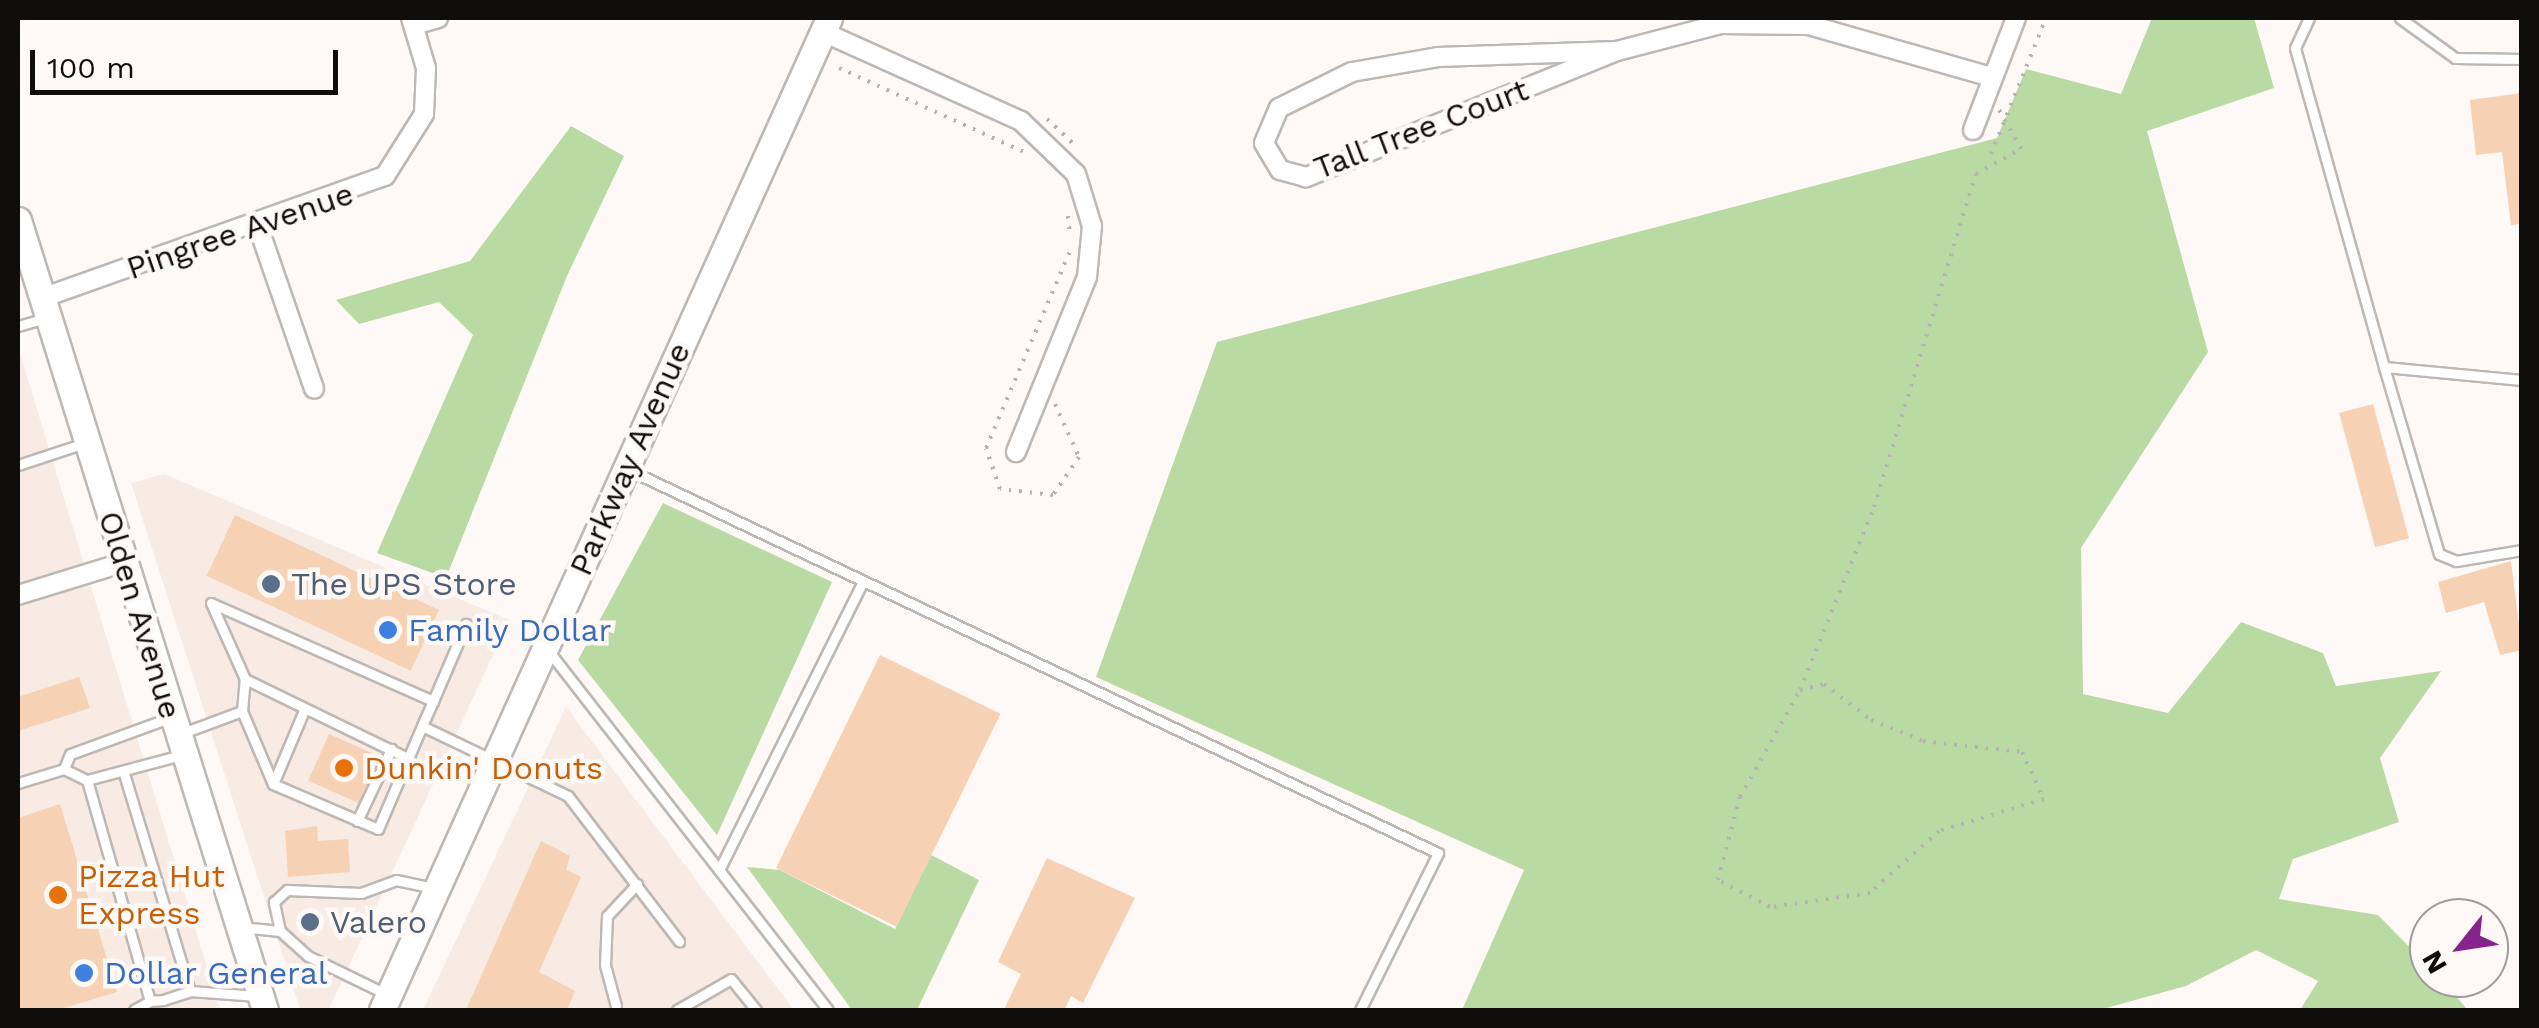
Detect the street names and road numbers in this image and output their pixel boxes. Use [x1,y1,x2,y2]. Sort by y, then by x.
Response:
street label: Tall Tree Court [1307,70,1535,188]
street label: Pingree Avenue [121,174,359,288]
street label: Parkway Avenue [561,336,699,582]
street label: Olden Avenue [90,506,190,724]

